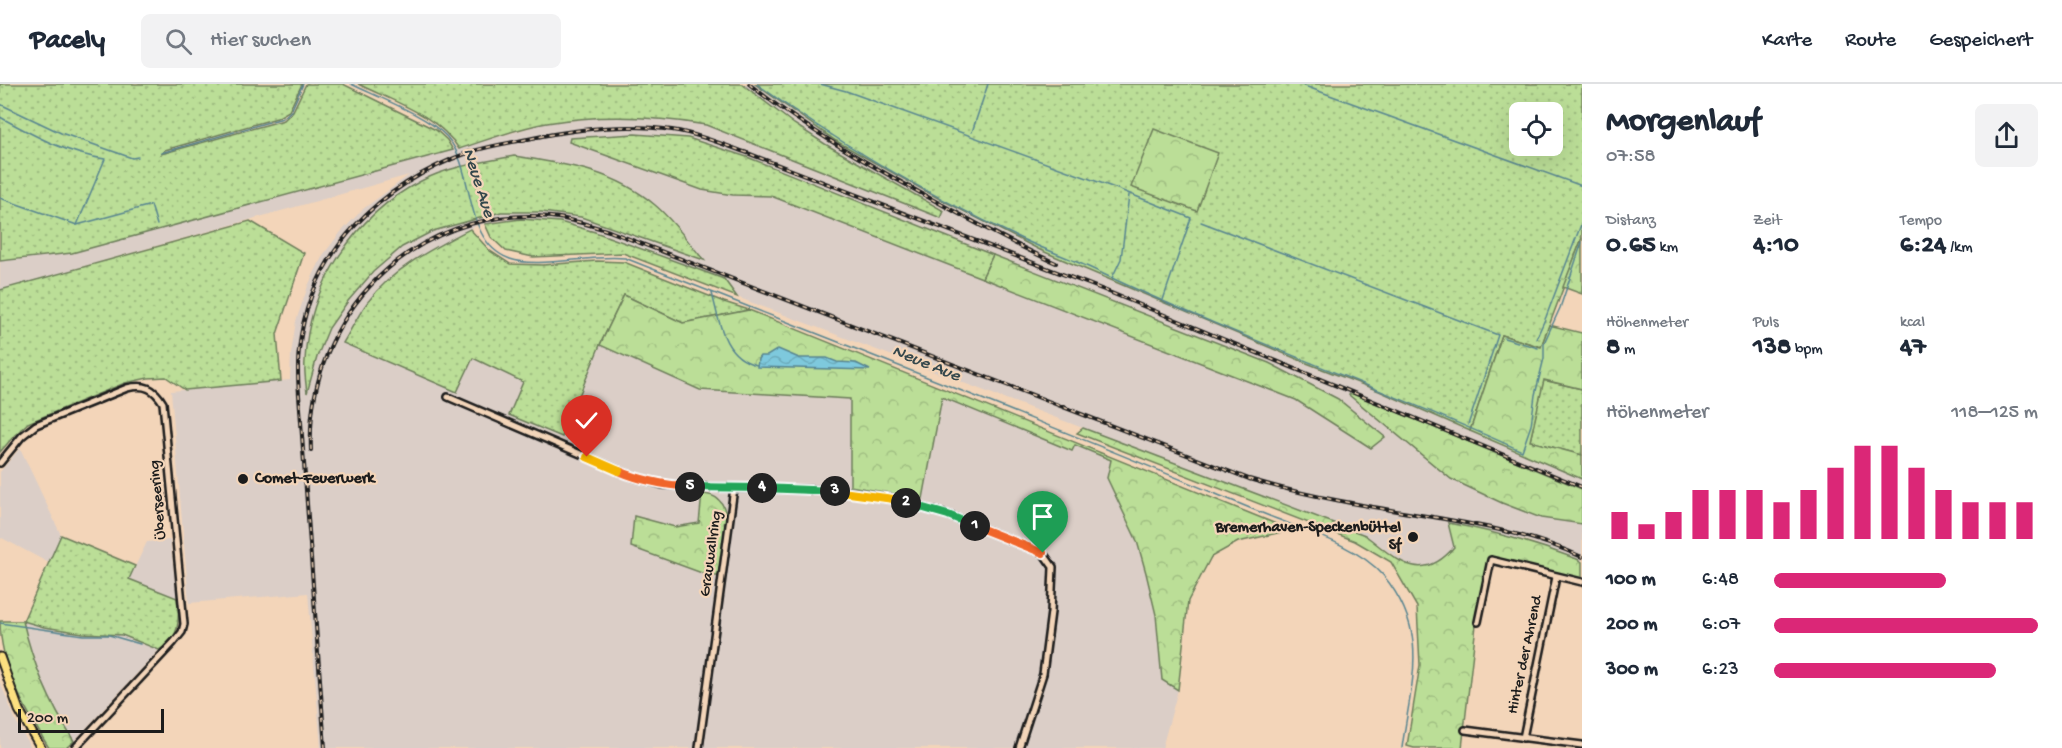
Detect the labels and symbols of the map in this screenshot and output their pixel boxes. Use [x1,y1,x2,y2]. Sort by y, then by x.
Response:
water label: Neue Aue [457,146,499,221]
water label: Neue Aue [889,341,964,387]
pin [561,395,612,457]
street label: Überseering [146,459,172,541]
place label: Comet-Feuerwerk [254,470,376,489]
marker: Comet-Feuerwerk [236,472,250,486]
pin: 5 [675,472,705,502]
pin: 4 [747,473,777,503]
pin: 3 [820,476,850,506]
pin: 2 [891,488,921,518]
pin [1017,491,1068,553]
street label: Grauwallring [697,510,727,598]
pin: 1 [960,511,990,541]
place label: Bremerhaven-Speckenbüttel Sf [1214,519,1403,556]
marker: Bremerhaven-Speckenbüttel Sf [1406,530,1420,544]
street label: Hinter der Ahrend [1504,593,1548,716]
scale bar [18,706,164,734]

